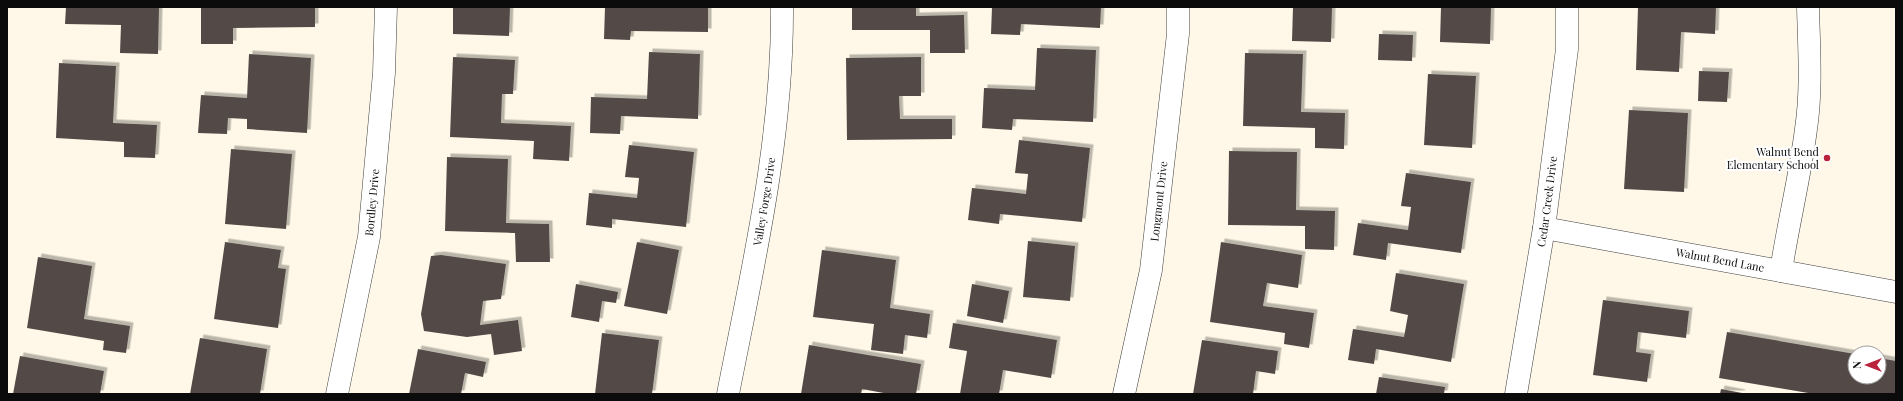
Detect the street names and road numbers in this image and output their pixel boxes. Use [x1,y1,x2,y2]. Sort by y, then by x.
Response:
street label: Cedar Creek Drive [1533,155,1560,248]
street label: Valley Forge Drive [749,156,778,248]
street label: Longmont Drive [1146,160,1170,242]
street label: Bordley Drive [361,168,382,237]
street label: Walnut Bend Lane [1674,244,1766,275]

